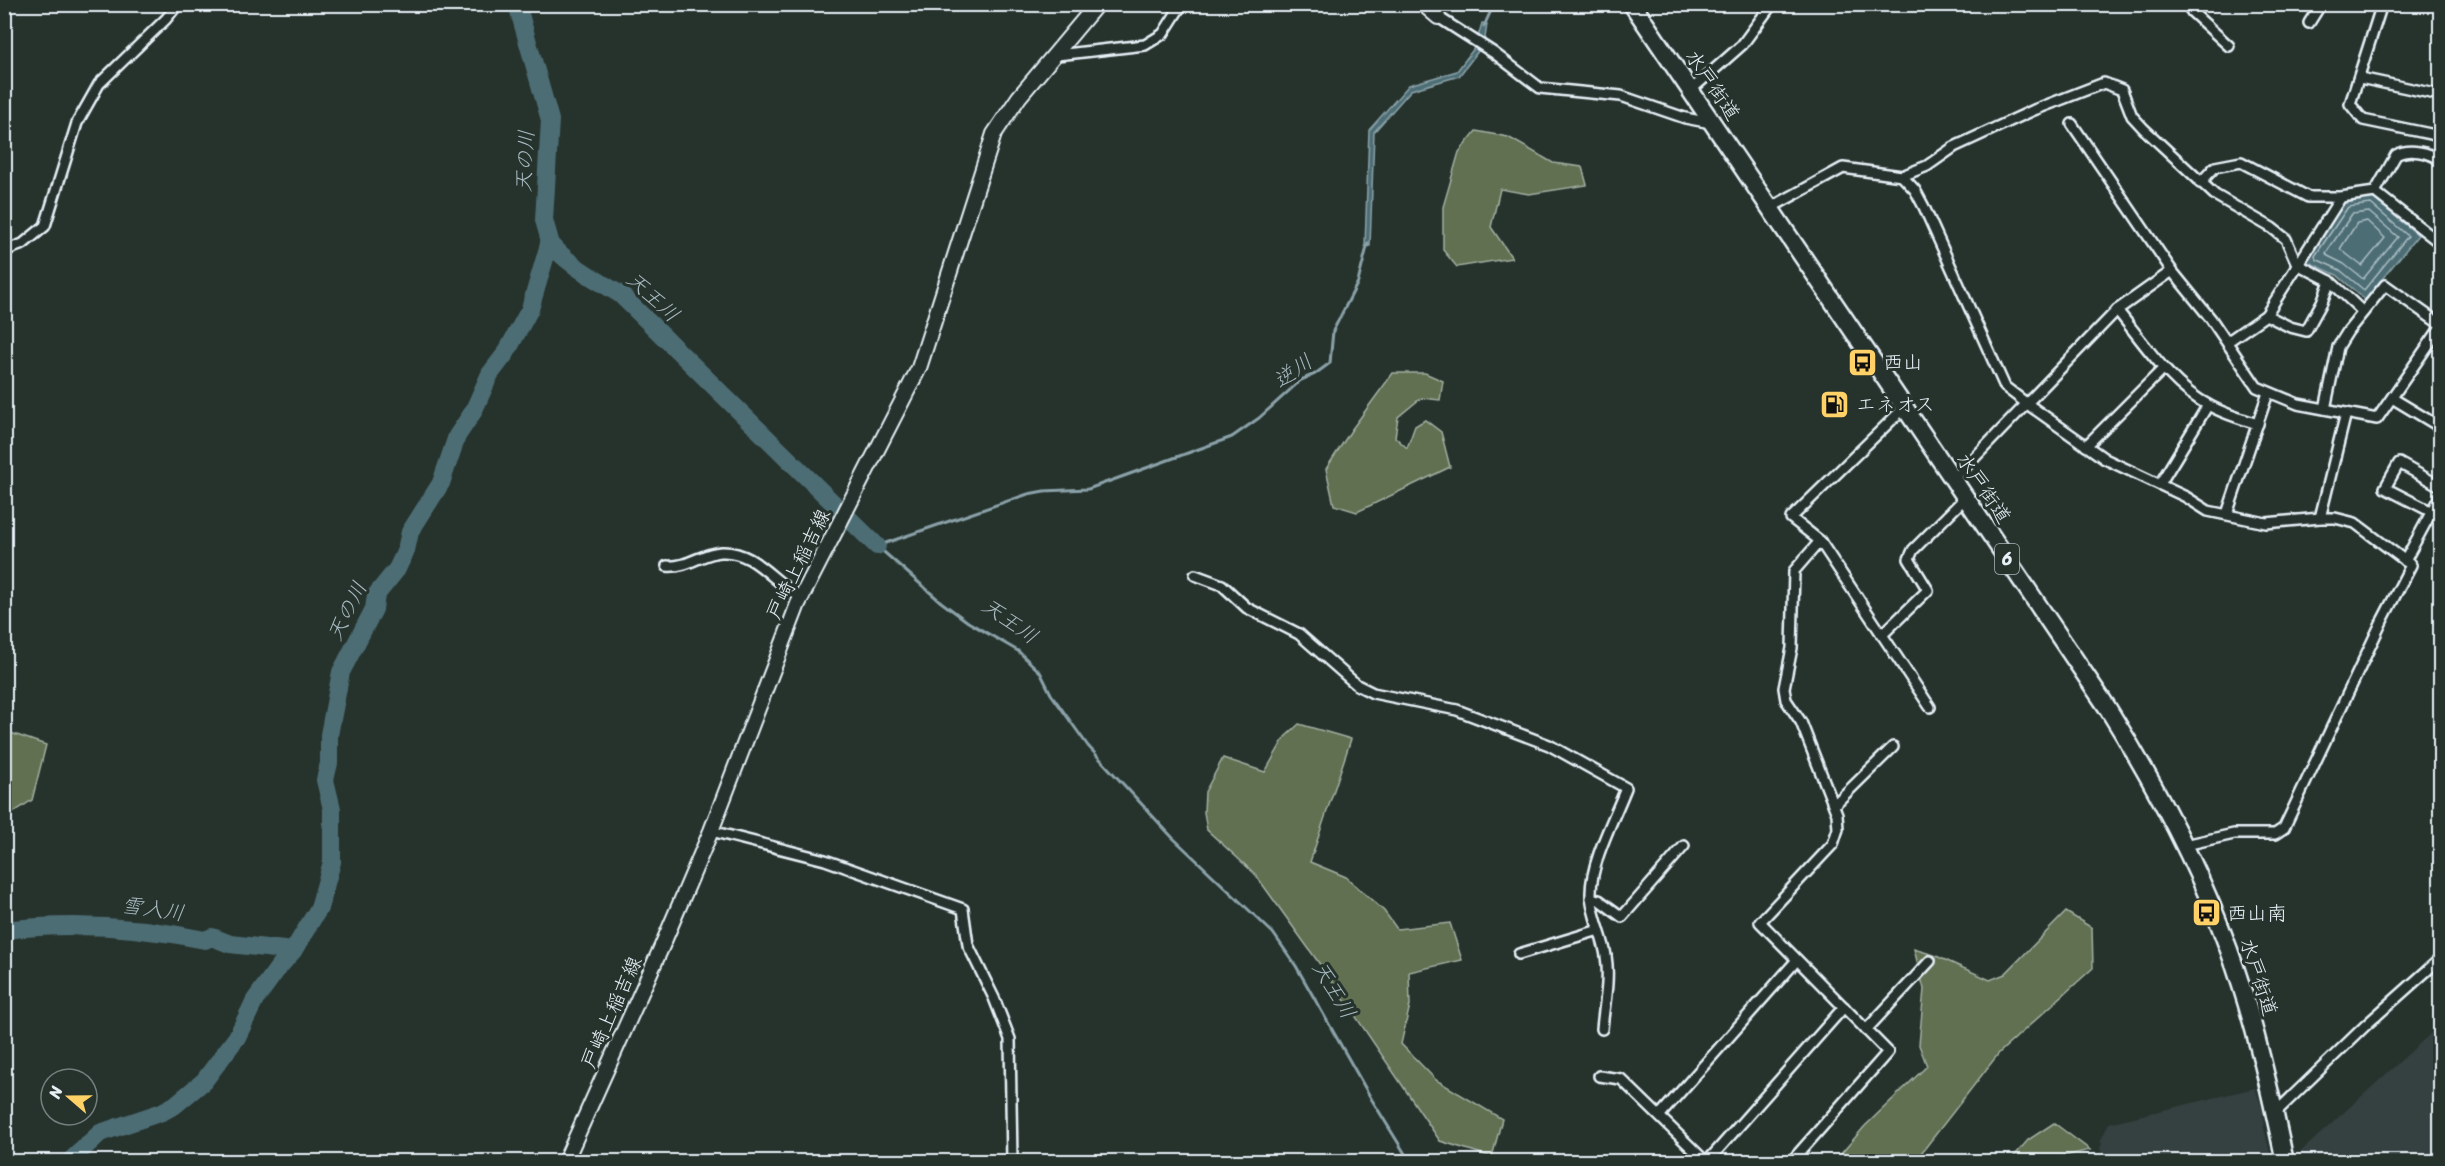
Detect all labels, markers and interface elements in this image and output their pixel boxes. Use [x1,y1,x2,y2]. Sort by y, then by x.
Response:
street label: 水戸街道 [1676,42,1749,128]
water label: 天の川 [504,129,546,193]
water label: 天王川 [617,262,689,332]
water label: 逆川 [1265,343,1321,399]
place label: 西山 [1883,345,1923,380]
bus stop icon: 西山 [1846,346,1878,378]
place label: エネオス [1856,387,1935,422]
fuel station icon: エネオス [1819,388,1851,420]
street label: 水戸街道 [1947,445,2020,531]
street label: 戸崎上稲吉線 [756,503,840,626]
road number: 6 [1995,544,2019,574]
water label: 天の川 [316,574,378,648]
water label: 天王川 [973,587,1047,655]
water label: 雪入川 [119,886,187,932]
place label: 西山南 [2227,896,2287,931]
bus stop icon: 西山南 [2190,897,2222,929]
street label: 水戸街道 [2230,934,2288,1021]
street label: 戸崎上稲吉線 [571,950,652,1074]
water label: 天王川 [1301,953,1367,1027]
north arrow [39,1067,99,1127]
text: N [40,1081,71,1103]

